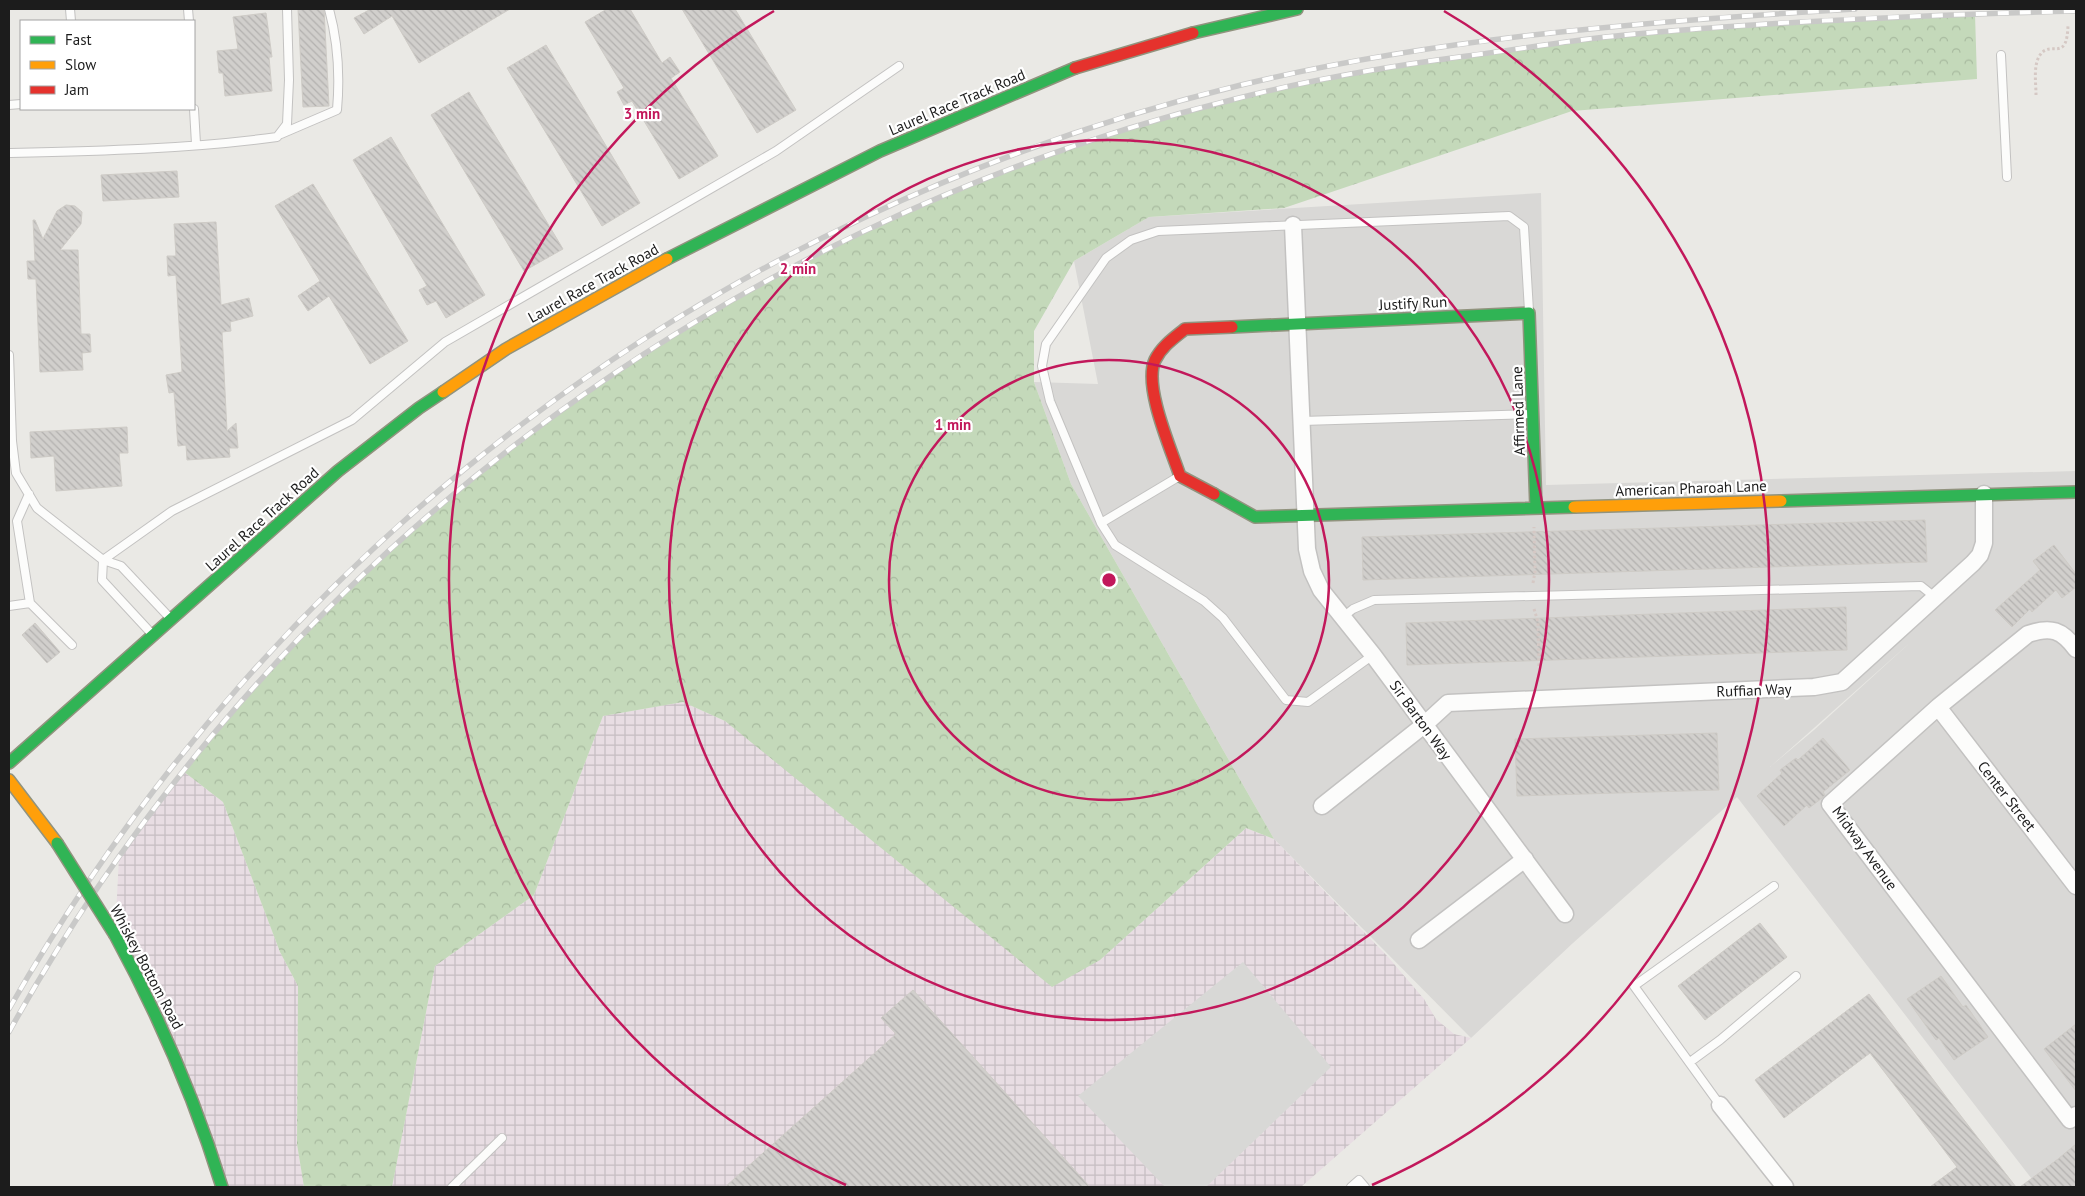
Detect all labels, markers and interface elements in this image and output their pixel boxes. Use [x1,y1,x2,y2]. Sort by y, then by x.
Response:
legend [20,20,195,110]
text: Fast [65,30,92,49]
text: Slow [65,55,96,74]
street label: Laurel Race Track Road [886,65,1028,139]
text: Jam [64,80,89,99]
text: 3 min [624,104,660,123]
street label: Laurel Race Track Road [524,239,662,327]
text: 2 min [780,259,816,278]
street label: Justify Run [1377,292,1448,314]
street label: Affirmed Lane [1507,366,1529,456]
text: 1 min [935,415,971,434]
street label: Laurel Race Track Road [201,463,323,575]
street label: American Pharoah Lane [1615,476,1767,500]
centre of rings [1100,571,1118,589]
street label: Sir Barton Way [1386,676,1456,764]
street label: Ruffian Way [1716,679,1792,701]
street label: Center Street [1974,757,2040,835]
street label: Midway Avenue [1828,802,1902,894]
street label: Whiskey Bottom Road [106,901,188,1033]

